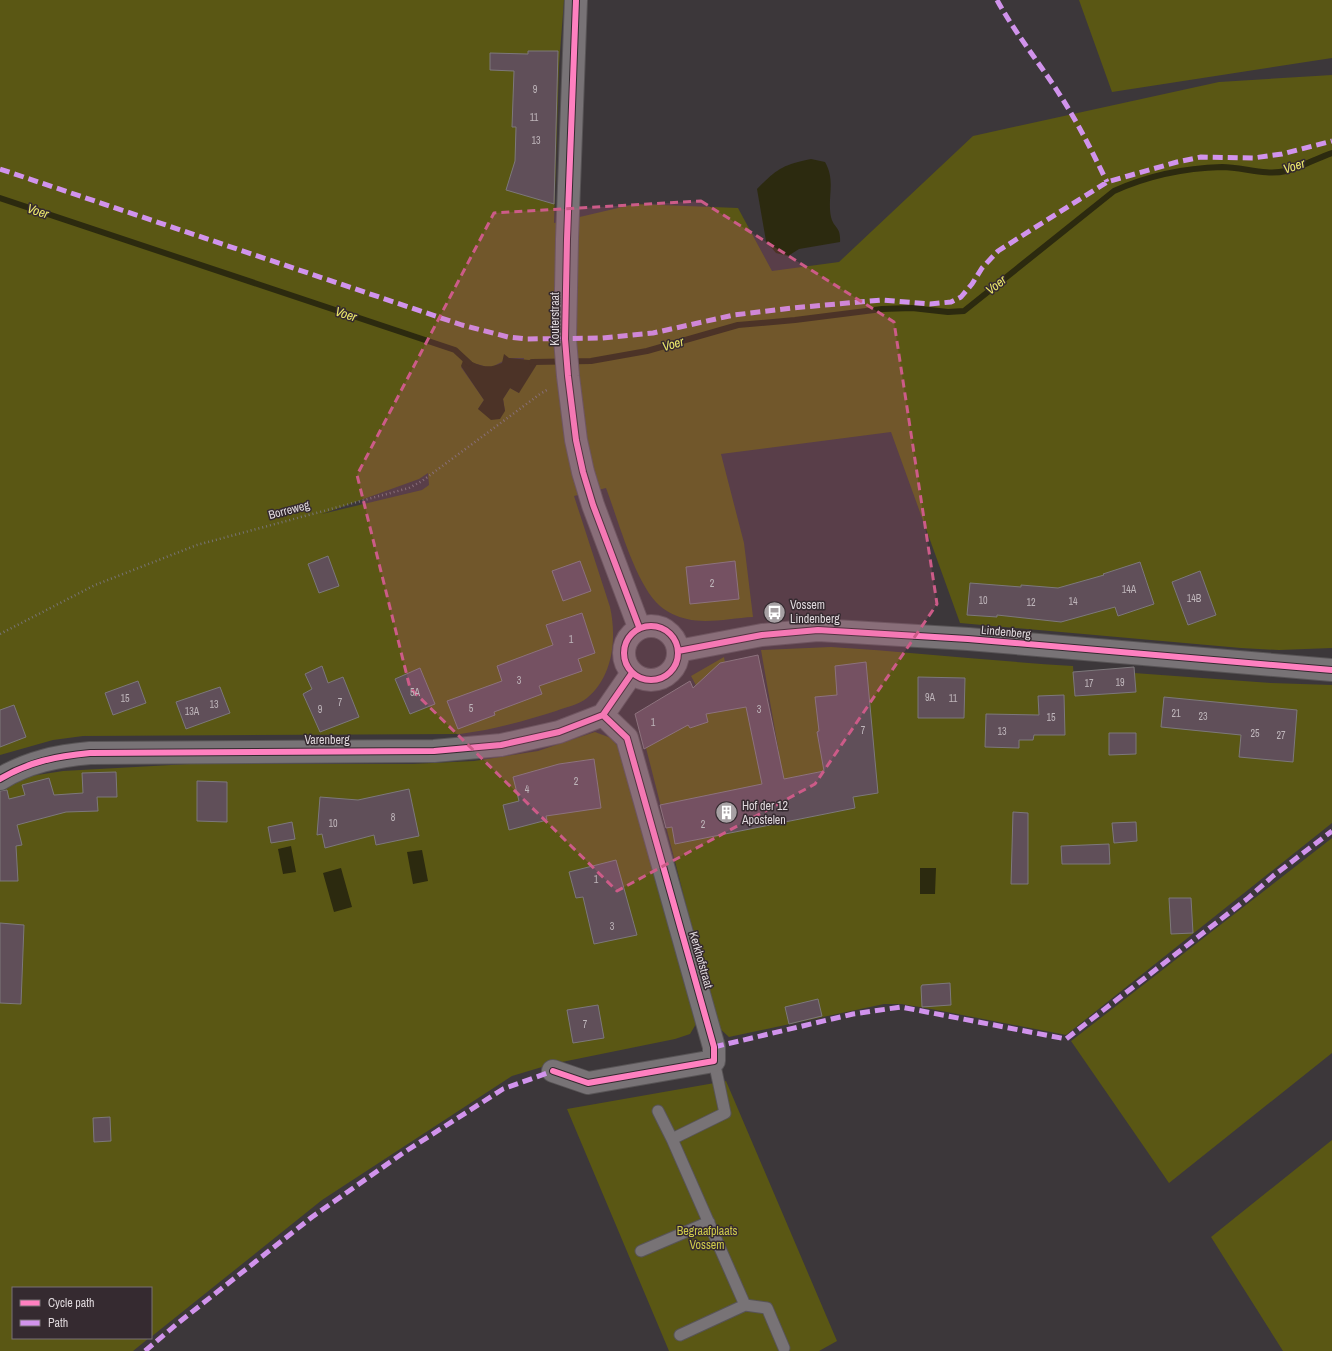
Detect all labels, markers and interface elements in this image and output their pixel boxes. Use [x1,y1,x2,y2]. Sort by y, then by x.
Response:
house number: 9 [533,83,538,96]
house number: 11 [530,111,539,124]
house number: 13 [531,134,541,147]
water label: Voer [1281,154,1307,177]
water label: Voer [25,200,51,223]
water label: Voer [982,271,1010,298]
street label: Kouterstraat [547,292,563,346]
water label: Voer [333,303,359,326]
water label: Voer [660,333,686,355]
street label: Borreweg [267,497,312,523]
house number: 2 [710,577,715,590]
house number: 14A [1122,583,1137,596]
house number: 14B [1187,592,1202,605]
house number: 10 [978,594,988,607]
house number: 14 [1068,595,1078,608]
house number: 12 [1026,596,1036,609]
place label: Vossem Lindenberg [790,597,840,627]
bus stop icon: Vossem Lindenberg [761,599,787,625]
street label: Lindenberg [980,622,1032,642]
house number: 1 [569,633,574,646]
house number: 3 [517,674,522,687]
house number: 19 [1115,676,1125,689]
house number: 17 [1084,677,1094,690]
house number: 5A [410,686,421,699]
house number: 9A [925,691,936,704]
house number: 15 [120,692,130,705]
house number: 11 [949,692,958,705]
house number: 7 [338,696,343,709]
house number: 13 [209,698,219,711]
house number: 5 [469,702,474,715]
house number: 9 [318,703,323,716]
house number: 3 [757,703,762,716]
house number: 13A [185,705,200,718]
house number: 21 [1171,707,1181,720]
house number: 23 [1198,710,1208,723]
house number: 15 [1046,711,1056,724]
house number: 1 [651,716,656,729]
house number: 7 [861,724,866,737]
house number: 13 [997,725,1007,738]
house number: 25 [1250,727,1260,740]
house number: 27 [1276,729,1286,742]
street label: Varenberg [304,732,350,748]
house number: 2 [574,775,579,788]
house number: 4 [525,783,530,796]
place label: Hof der 12 Apostelen [741,798,788,828]
building icon: Hof der 12 Apostelen [713,800,739,826]
house number: 8 [391,811,396,824]
house number: 10 [328,817,338,830]
house number: 2 [701,818,706,831]
house number: 1 [594,873,599,886]
house number: 3 [610,920,615,933]
street label: Kerkhofstraat [685,930,717,991]
house number: 7 [583,1018,588,1031]
park label: Begraafplaats Vossem [677,1223,737,1253]
legend [12,1287,152,1339]
text: Cycle path [48,1295,95,1311]
text: Path [48,1315,68,1331]

